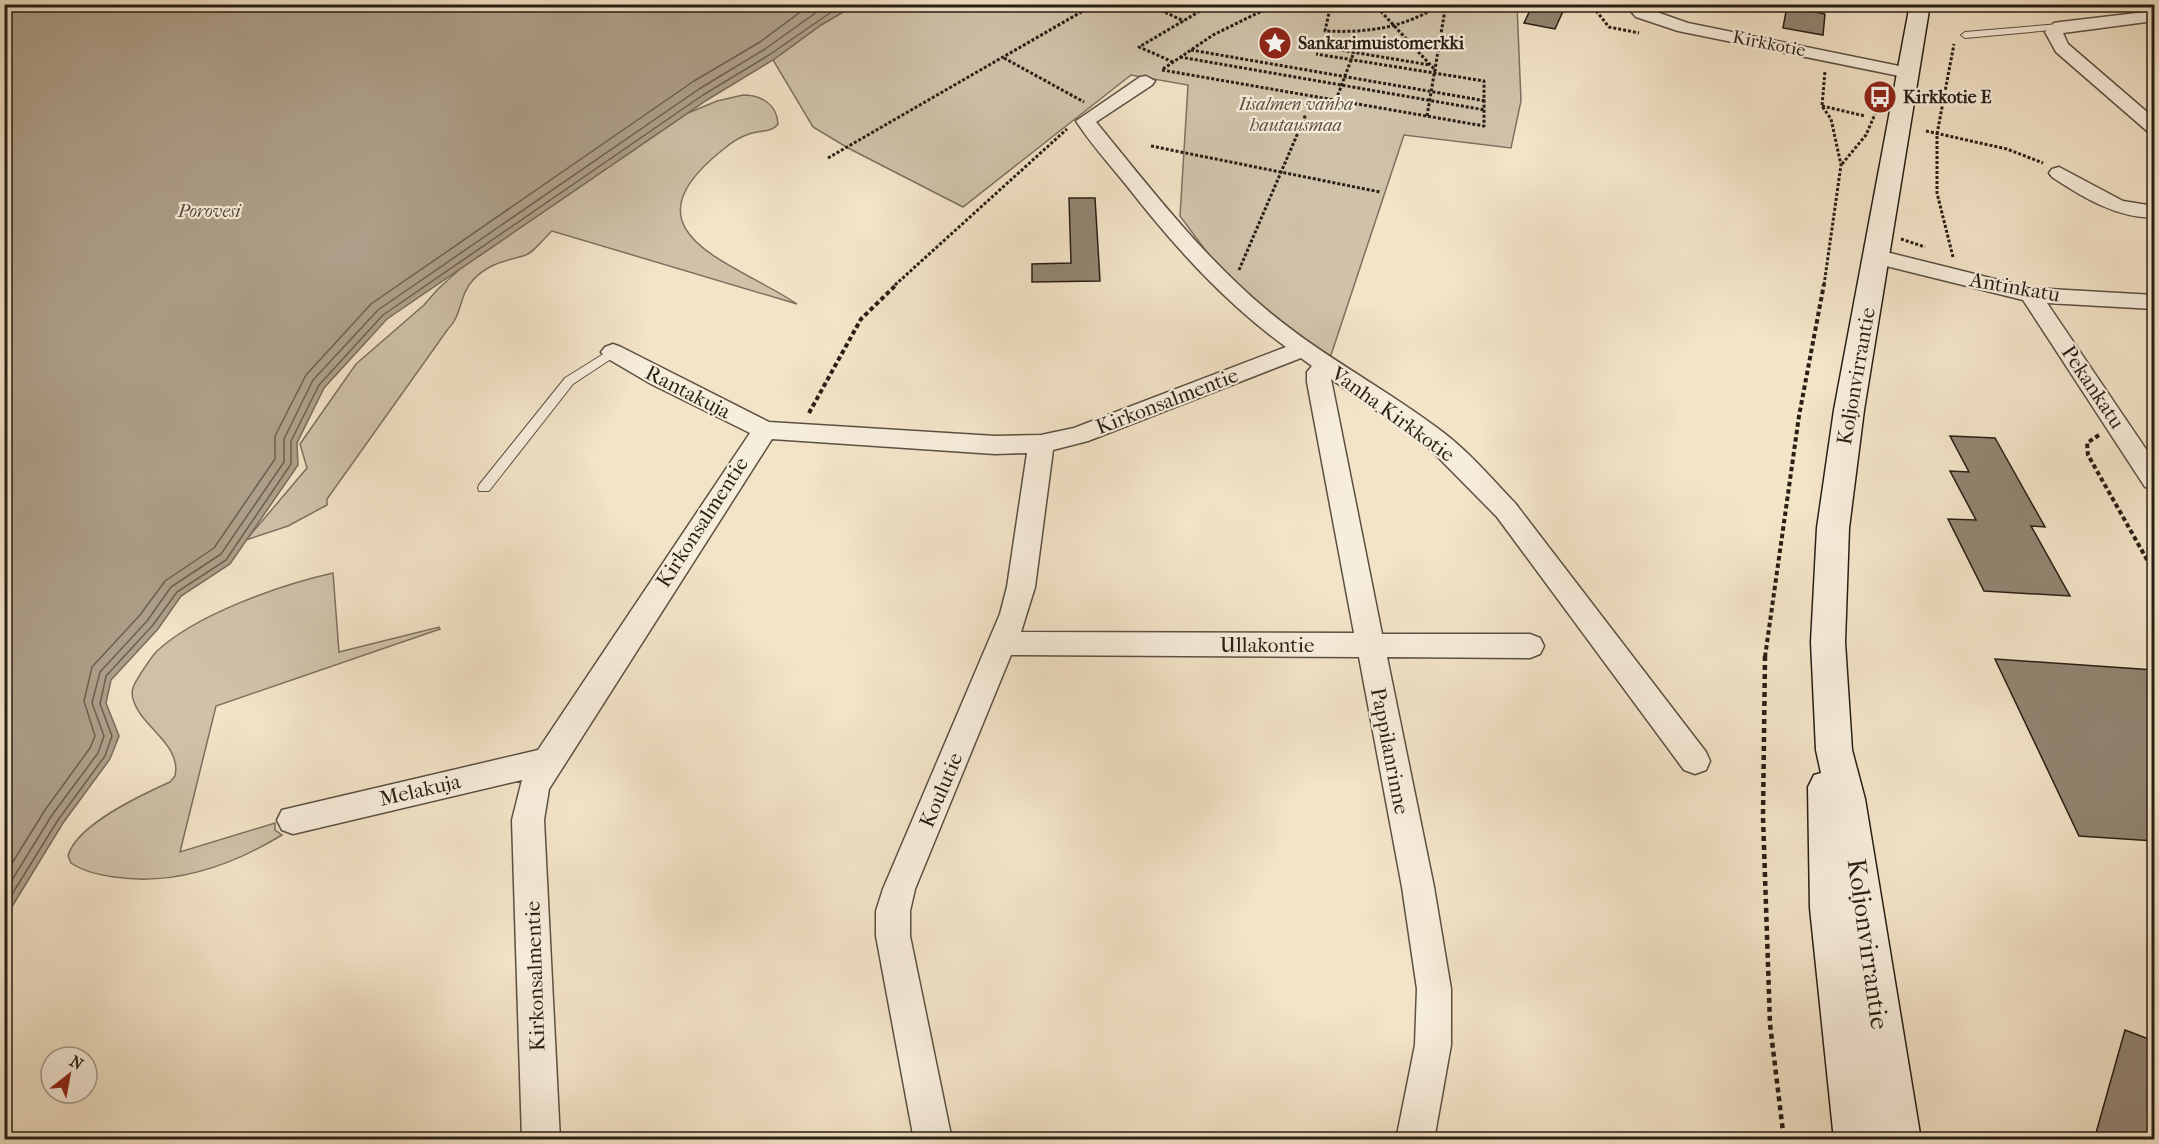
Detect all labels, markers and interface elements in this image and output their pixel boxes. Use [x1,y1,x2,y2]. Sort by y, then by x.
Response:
place icon: Sankarimuistomerkki [1257,25,1293,61]
street label: Kirkkotie [1731,27,1807,61]
place label: Sankarimuistomerkki [1298,33,1465,54]
bus stop icon: Kirkkotie E [1862,79,1898,115]
place label: Kirkkotie E [1903,87,1992,108]
park label: Iisalmen vanha hautausmaa [1238,94,1353,136]
water label: Porovesi [177,201,242,222]
street label: Antinkatu [1967,267,2062,307]
street label: Koljonvirrantie [1832,305,1880,447]
street label: Pekankatu [2056,341,2130,433]
street label: Rantakuja [641,360,735,424]
street label: Vanha Kirkkotie [1326,361,1459,467]
street label: Kirkonsalmentie [1092,363,1242,439]
street label: Kirkonsalmentie [651,452,753,592]
street label: Ullakontie [1220,633,1314,657]
street label: Pappilanrinne [1366,686,1414,816]
street label: Koulutie [915,749,967,831]
street label: Melakuja [377,769,463,811]
street label: Koljonvirrantie [1841,857,1895,1032]
street label: Kirkonsalmentie [520,900,550,1052]
north arrow [39,1045,99,1105]
text: N [66,1051,87,1074]

